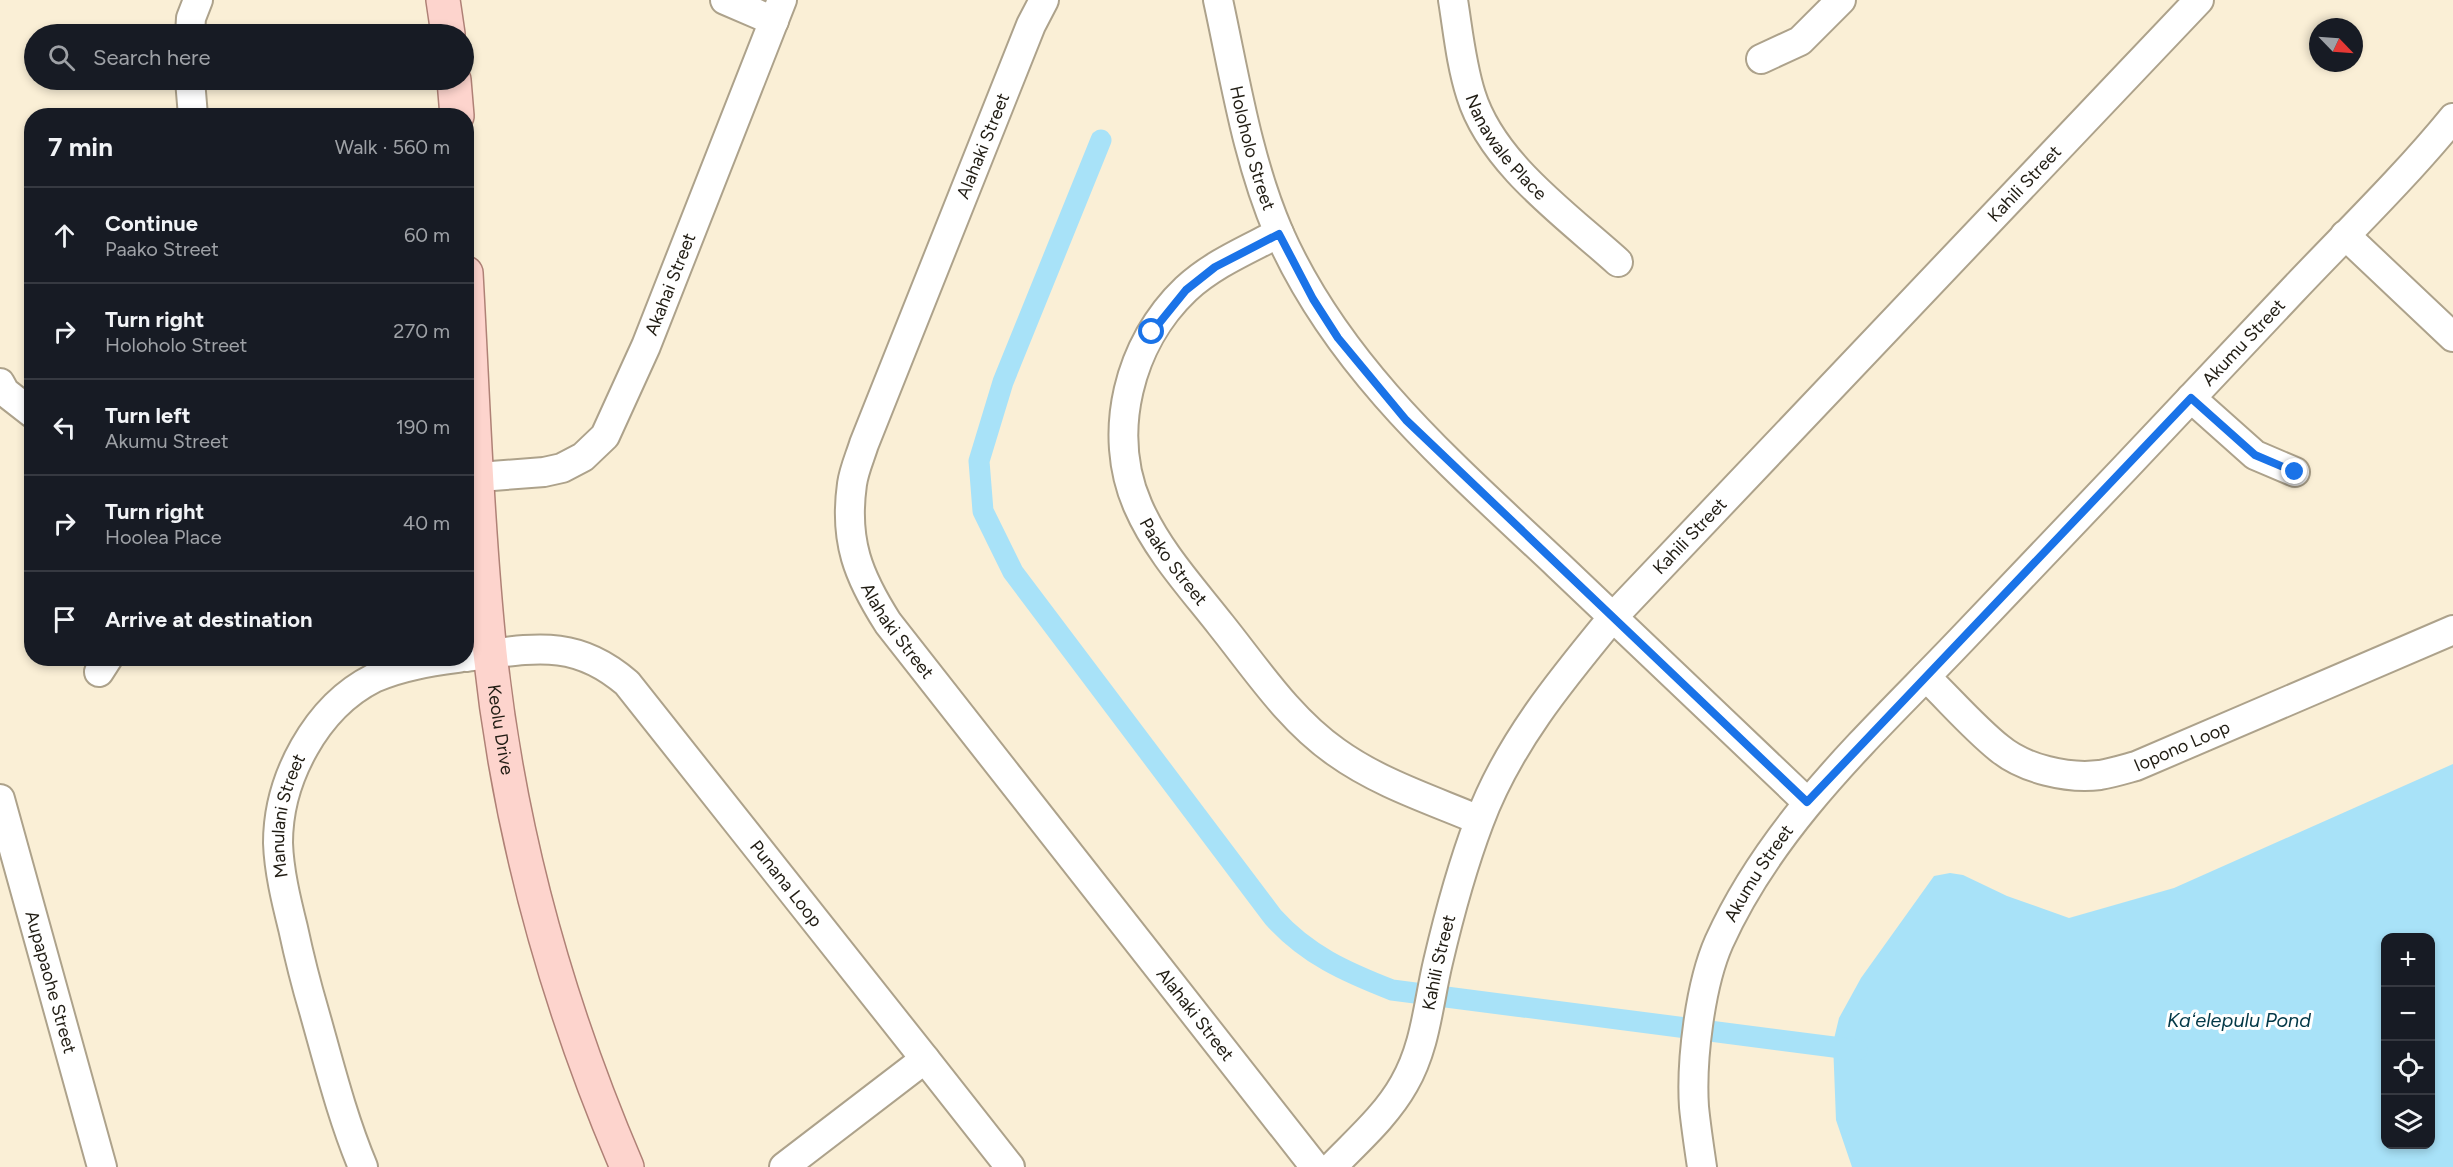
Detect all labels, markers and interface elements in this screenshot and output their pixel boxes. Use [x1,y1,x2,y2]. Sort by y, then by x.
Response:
north arrow [2309,18,2363,72]
search box [24,24,474,90]
icon: search [45,41,78,74]
text: Search here [93,44,211,71]
street label: Holoholo Street [1225,84,1280,214]
street label: Alahaki Street [952,90,1014,202]
street label: Nanawale Place [1460,91,1551,205]
text: 7 min [48,131,113,163]
text: Walk · 560 m [335,135,450,159]
street label: Kahili Street [1983,141,2066,227]
text: Continue [105,210,198,237]
icon: ahead [48,219,81,252]
text: 60 m [404,223,450,247]
street label: Akahai Street [640,230,700,339]
text: Paako Street [105,237,219,261]
street label: Akumu Street [2197,294,2290,391]
text: Turn right [105,306,204,333]
icon: right [48,315,81,348]
route start [1138,318,1164,344]
text: 270 m [393,319,450,343]
text: Holoholo Street [105,333,247,357]
text: Turn left [105,402,191,429]
icon: left [48,411,81,444]
text: 190 m [396,415,450,439]
text: Akumu Street [105,429,229,453]
route end [2281,458,2307,484]
street label: Kahili Street [1648,493,1731,579]
text: Turn right [105,498,204,525]
icon: right [48,507,81,540]
text: 40 m [403,511,450,535]
street label: Paako Street [1135,514,1212,610]
text: Hoolea Place [105,525,222,549]
street label: Alahaki Street [856,579,939,683]
icon: arrive [48,603,81,636]
text: Arrive at destination [105,606,313,633]
street label: Keolu Drive [483,683,518,777]
street label: Iopono Loop [2131,716,2233,777]
street label: Manulani Street [267,750,310,879]
street label: Akumu Street [1720,820,1798,926]
street label: Punana Loop [745,836,827,931]
street label: Aupapaohe Street [21,908,81,1056]
street label: Kahili Street [1418,912,1460,1012]
map controls [2381,933,2435,1149]
button: + [2381,933,2435,987]
street label: Alahaki Street [1152,963,1239,1066]
button: − [2381,987,2435,1041]
water label: Kaʻelepulu Pond [2167,1008,2311,1032]
button: locate [2381,1041,2435,1095]
button: layers [2381,1095,2435,1149]

